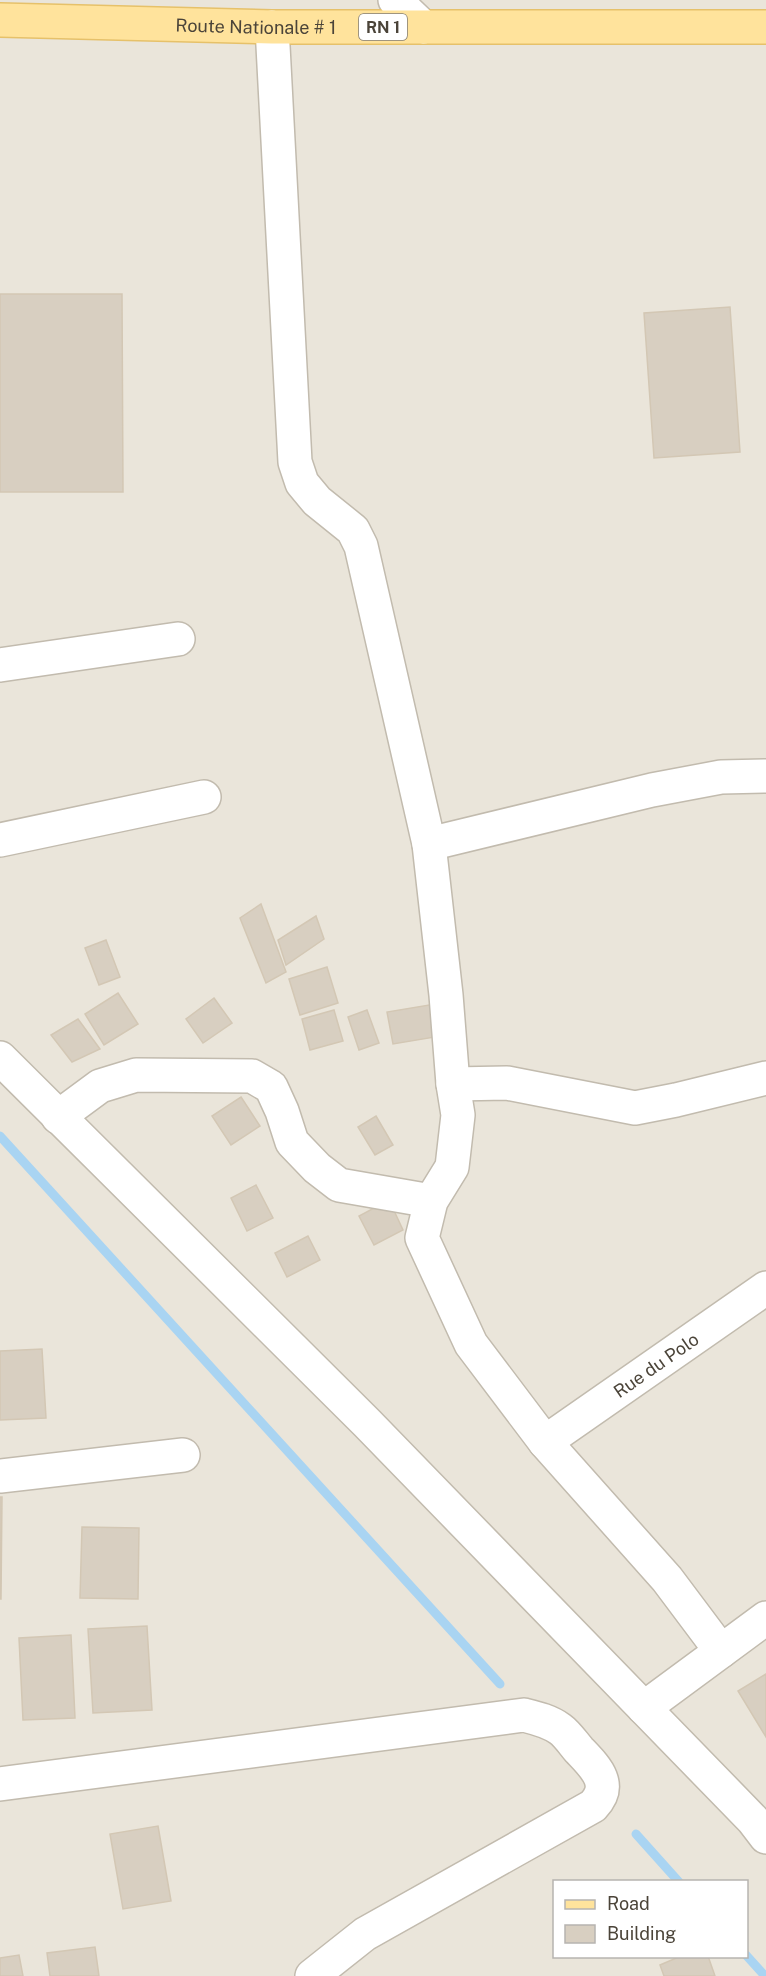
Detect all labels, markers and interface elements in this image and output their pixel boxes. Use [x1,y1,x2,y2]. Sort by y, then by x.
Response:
street label: Route Nationale # 1 [175,14,336,38]
road number: RN 1 [359,14,407,40]
street label: Rue du Polo [609,1328,702,1402]
legend [553,1880,748,1958]
text: Road [607,1893,650,1914]
text: Building [607,1923,676,1944]

